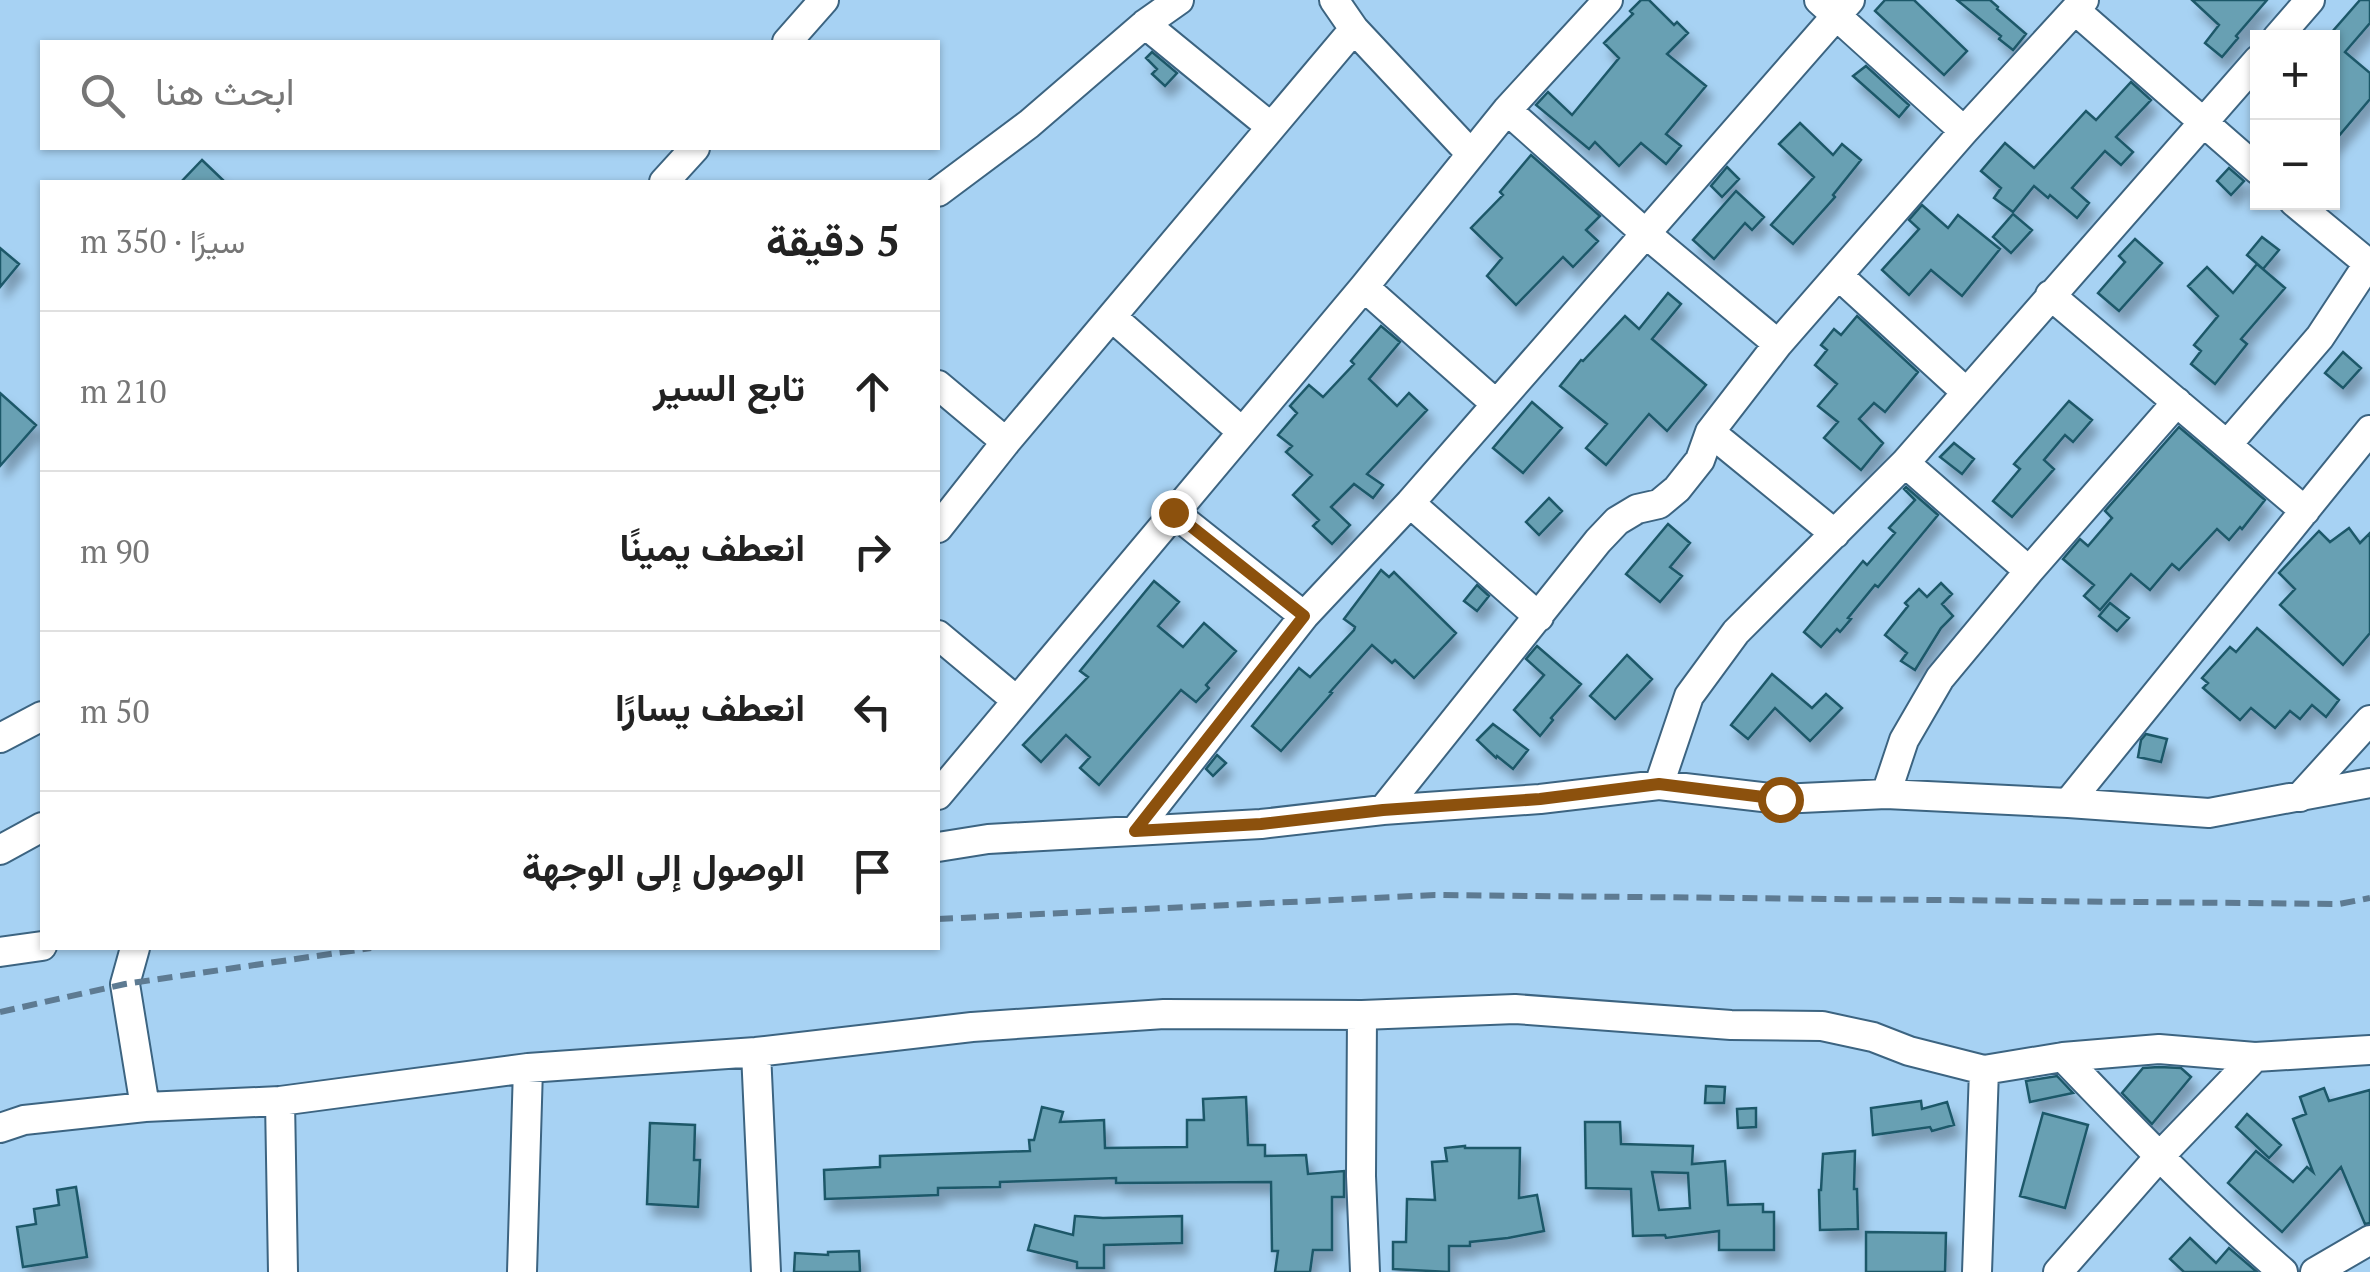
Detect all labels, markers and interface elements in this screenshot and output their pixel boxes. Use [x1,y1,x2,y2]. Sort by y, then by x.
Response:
map controls [2250,30,2340,210]
button: + [2250,30,2340,120]
search box [40,40,940,150]
text: ابحث هنا [155,66,295,116]
icon: search [75,68,130,123]
button: − [2250,120,2340,210]
text: 5 دقيقة [766,212,900,268]
text: سيرًا · 350 m [80,220,245,262]
text: تابع السير [653,362,805,412]
icon: ahead [845,364,900,419]
text: 210 m [80,370,167,412]
route end [1151,490,1197,536]
text: انعطف يمينًا [620,522,805,572]
icon: right [845,524,900,579]
text: 90 m [80,530,150,572]
text: انعطف يسارًا [615,682,805,732]
icon: left [845,684,900,739]
text: 50 m [80,690,150,732]
route start [1758,777,1804,823]
text: الوصول إلى الوجهة [522,842,805,892]
icon: arrive [845,844,900,899]

